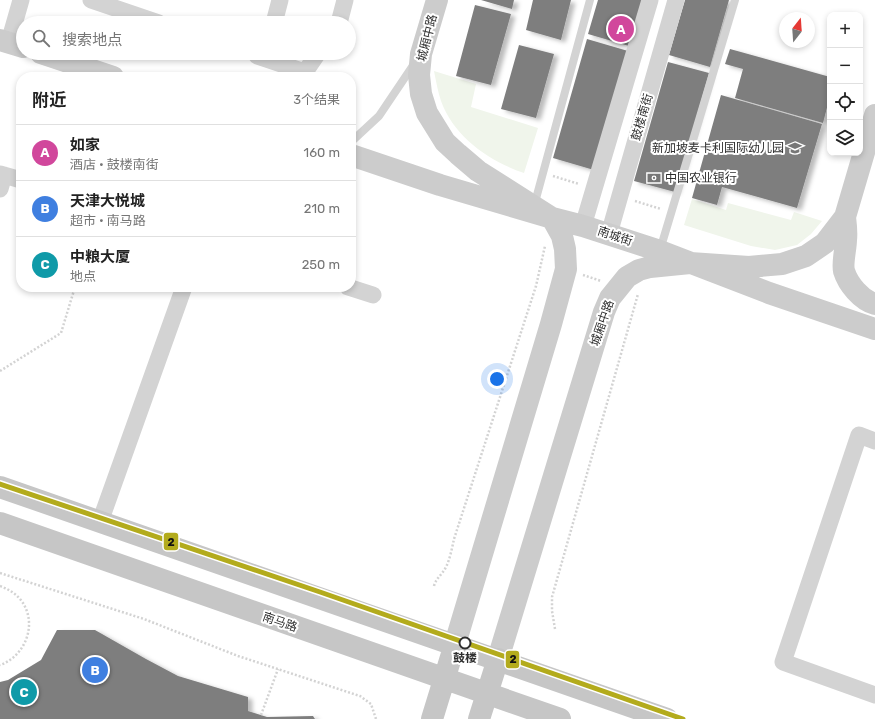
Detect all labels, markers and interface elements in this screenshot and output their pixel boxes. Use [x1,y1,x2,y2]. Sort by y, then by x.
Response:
north arrow [779,12,815,48]
map controls [827,12,863,156]
button: + [827,12,863,48]
street label: 城厢中路 [414,13,440,63]
pin: A [608,14,634,44]
search box [16,16,356,60]
icon: search [30,27,52,49]
text: 搜索地点 [62,31,122,49]
button: − [827,48,863,84]
button: locate [827,84,863,120]
text: 附近 [32,90,66,110]
text: 3个结果 [293,92,340,107]
street label: 鼓楼南街 [629,92,655,142]
button: layers [827,120,863,156]
text: 如家 [70,136,100,154]
school or university icon: 新加坡麦卡利国际幼儿园 [787,140,803,156]
place label: 新加坡麦卡利国际幼儿园 [652,141,784,155]
text: A [40,145,50,160]
text: 160 m [304,145,340,160]
text: 酒店 · 鼓楼南街 [70,157,159,172]
bank icon: 中国农业银行 [646,170,662,186]
place label: 中国农业银行 [665,171,737,185]
text: 天津大悦城 [70,192,145,210]
text: B [40,201,50,216]
text: 210 m [304,201,340,216]
text: 超市 · 南马路 [70,213,146,228]
street label: 南城街 [596,224,634,248]
text: 中粮大厦 [70,248,130,266]
text: C [40,257,50,272]
text: 250 m [302,257,340,272]
text: 地点 [70,269,96,284]
street label: 城厢中路 [588,298,616,348]
your location [487,369,507,389]
line badge: 2 [163,532,179,551]
text: 2 [167,536,175,549]
street label: 南马路 [261,610,299,634]
marker: 鼓楼 [458,636,472,650]
line badge: 2 [505,650,520,669]
place label: 鼓楼 [453,651,477,665]
text: 2 [509,653,517,666]
pin: B [82,655,108,685]
pin: C [11,677,37,707]

